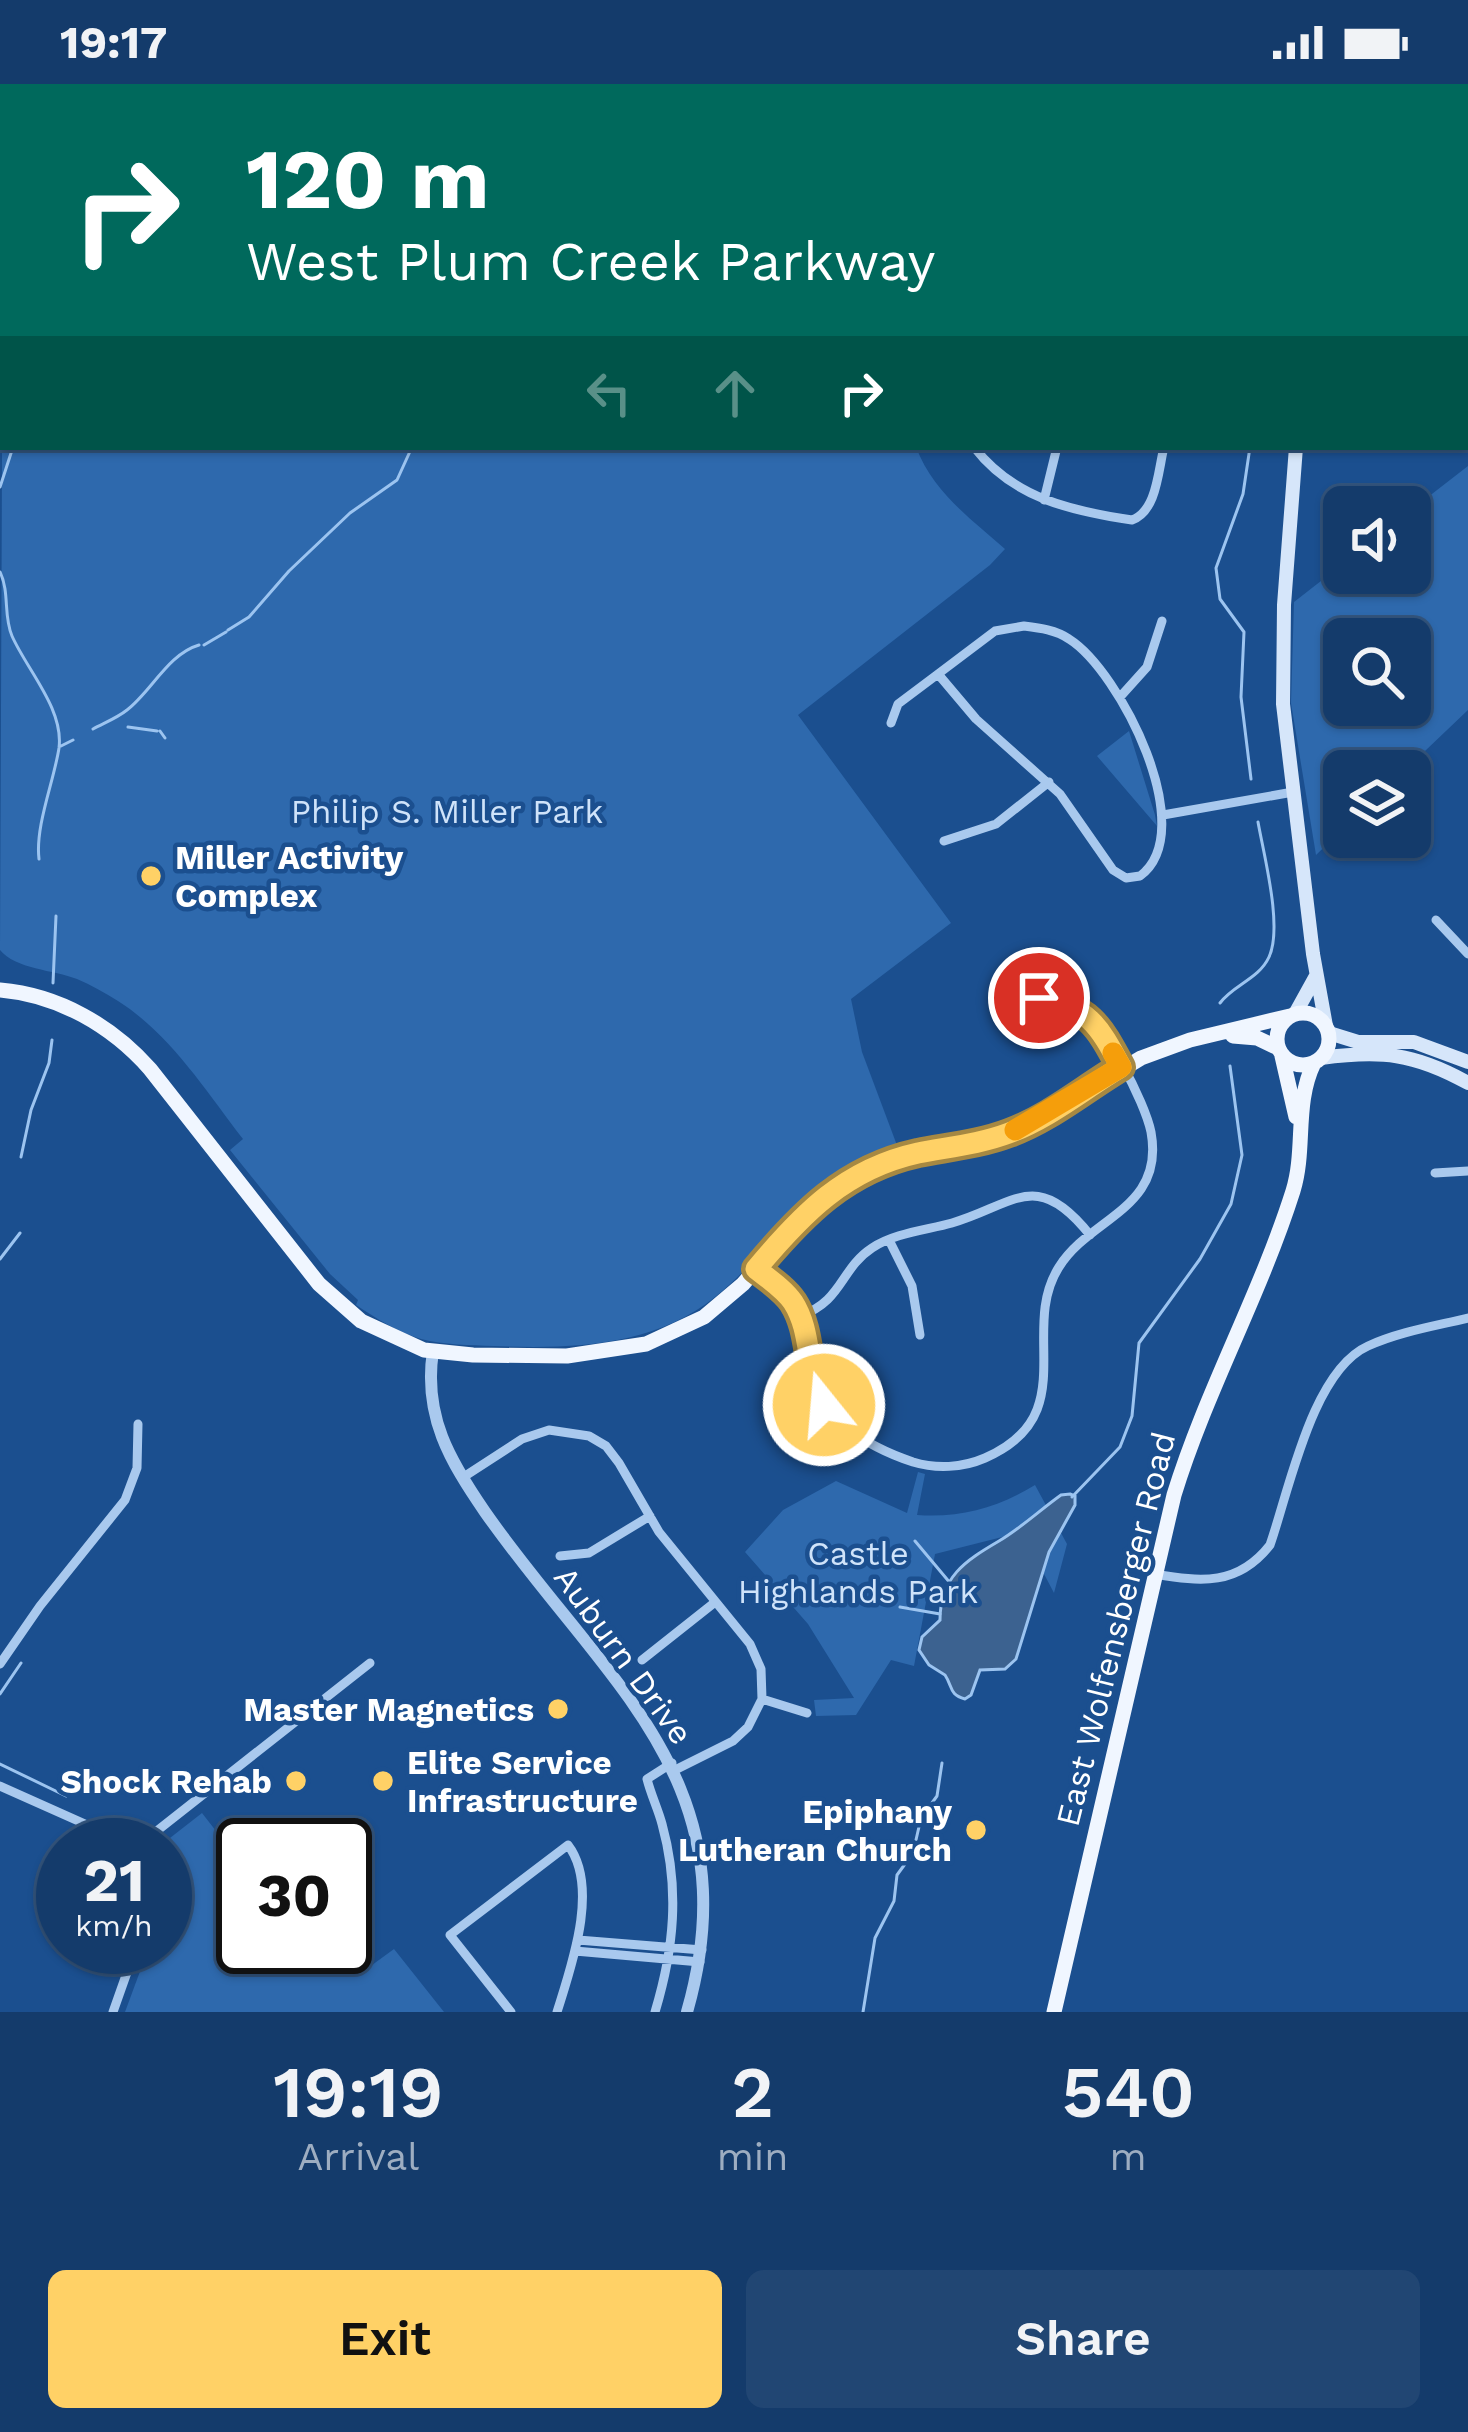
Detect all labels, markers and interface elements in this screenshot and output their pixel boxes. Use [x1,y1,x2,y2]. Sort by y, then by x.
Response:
text: 19:17 [60,16,167,69]
text: 120 m [246,130,489,228]
icon: right [48,132,204,288]
text: West Plum Creek Parkway [246,230,935,293]
icon: left [576,360,642,426]
icon: ahead [702,360,768,426]
icon: right [828,360,894,426]
map controls [1323,486,1431,858]
button: sound [1323,486,1431,594]
button: search [1323,618,1431,726]
button: layers [1323,750,1431,858]
park label: Philip S. Miller Park [291,792,603,831]
place label: Miller Activity Complex [175,838,404,915]
marker: Miller Activity Complex [138,863,164,889]
pin [988,947,1090,1049]
icon: arrive [1006,965,1072,1031]
position arrow [761,1342,887,1468]
street label: East Wolfensberger Road [1048,1428,1183,1830]
park label: Castle Highlands Park [738,1534,978,1611]
street label: Auburn Drive [546,1559,701,1752]
place label: Master Magnetics [243,1690,534,1729]
marker: Master Magnetics [545,1696,571,1722]
place label: Elite Service Infrastructure [407,1743,638,1820]
place label: Shock Rehab [60,1762,272,1801]
marker: Shock Rehab [283,1768,309,1794]
marker: Elite Service Infrastructure [370,1768,396,1794]
place label: Epiphany Lutheran Church [678,1792,952,1869]
marker: Epiphany Lutheran Church [963,1817,989,1843]
speed limit sign: 30 [216,1818,372,1974]
text: 21 [83,1845,145,1916]
text: km/h [75,1908,153,1943]
text: 19:19 [273,2050,444,2134]
text: 2 [731,2050,774,2134]
text: 540 [1062,2050,1195,2134]
text: Arrival [297,2134,419,2179]
text: min [717,2134,788,2179]
text: m [1110,2134,1147,2179]
button: Exit [48,2270,722,2408]
button: Share [746,2270,1420,2408]

